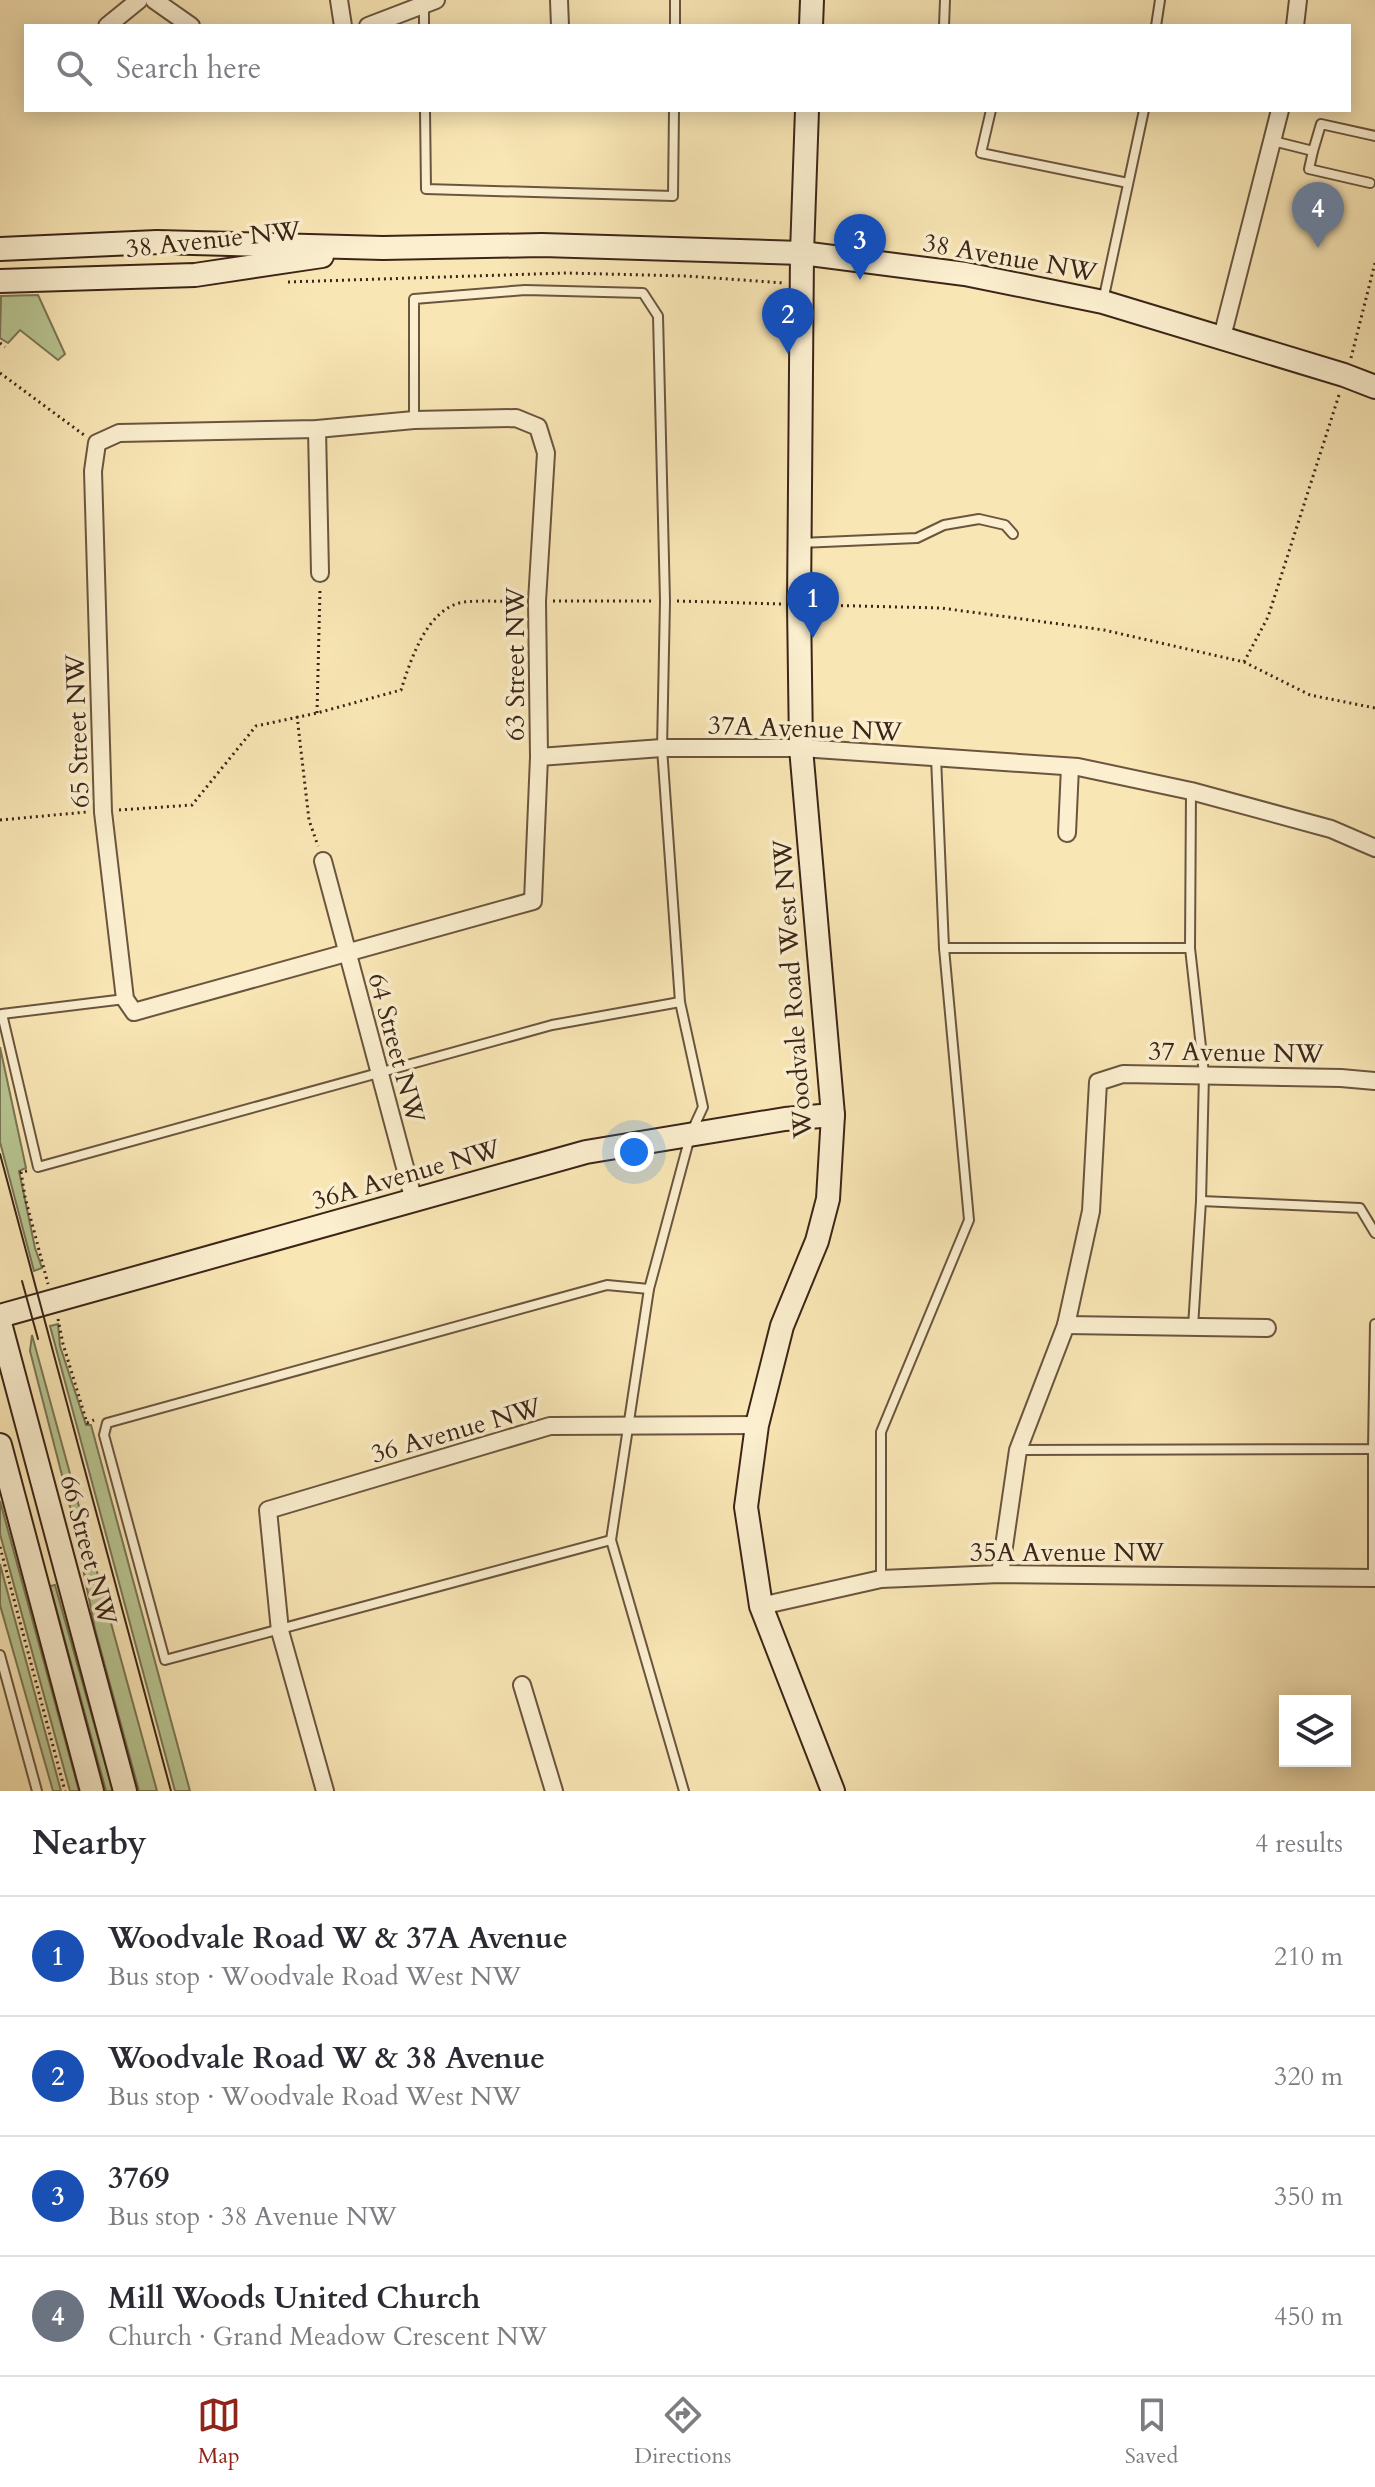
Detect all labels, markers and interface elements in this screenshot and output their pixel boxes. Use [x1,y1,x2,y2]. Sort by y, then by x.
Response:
search box [24,24,1351,112]
icon: search [52,46,96,90]
text: Search here [116,48,261,89]
pin: 4 [1292,182,1344,248]
street label: 38 Avenue NW [124,213,303,266]
pin: 3 [834,214,886,280]
street label: 38 Avenue NW [920,225,1100,290]
pin: 2 [762,288,814,354]
pin: 1 [787,572,839,638]
street label: 63 Street NW [498,587,533,741]
street label: 65 Street NW [57,653,98,809]
street label: 37A Avenue NW [707,708,903,749]
street label: Woodvale Road West NW [765,838,820,1141]
street label: 64 Street NW [360,969,433,1127]
street label: 37 Avenue NW [1148,1033,1324,1072]
street label: 36A Avenue NW [308,1131,505,1218]
your location [614,1132,654,1172]
street label: 36 Avenue NW [367,1389,546,1472]
street label: 66 Street NW [52,1471,125,1629]
street label: 35A Avenue NW [970,1535,1164,1570]
map controls [1279,1695,1351,1767]
button: layers [1279,1695,1351,1767]
text: Nearby [32,1820,147,1866]
text: 4 results [1255,1826,1343,1861]
text: Woodvale Road W & 37A Avenue [108,1918,568,1959]
text: 1 [51,1939,65,1974]
text: 210 m [1274,1939,1343,1974]
text: Bus stop · Woodvale Road West NW [108,1959,521,1994]
text: Woodvale Road W & 38 Avenue [108,2038,545,2079]
text: 2 [51,2059,65,2094]
text: 320 m [1274,2059,1343,2094]
text: Bus stop · Woodvale Road West NW [108,2079,521,2114]
text: 3769 [108,2158,169,2199]
text: 3 [51,2179,65,2214]
text: 350 m [1274,2179,1343,2214]
text: Bus stop · 38 Avenue NW [108,2199,397,2234]
text: Mill Woods United Church [108,2278,481,2319]
text: 4 [51,2299,65,2334]
text: 450 m [1274,2299,1343,2334]
text: Church · Grand Meadow Crescent NW [108,2319,547,2354]
tab: Map [197,2393,241,2471]
tab: Directions [634,2393,731,2471]
tab: Saved [1125,2393,1178,2471]

